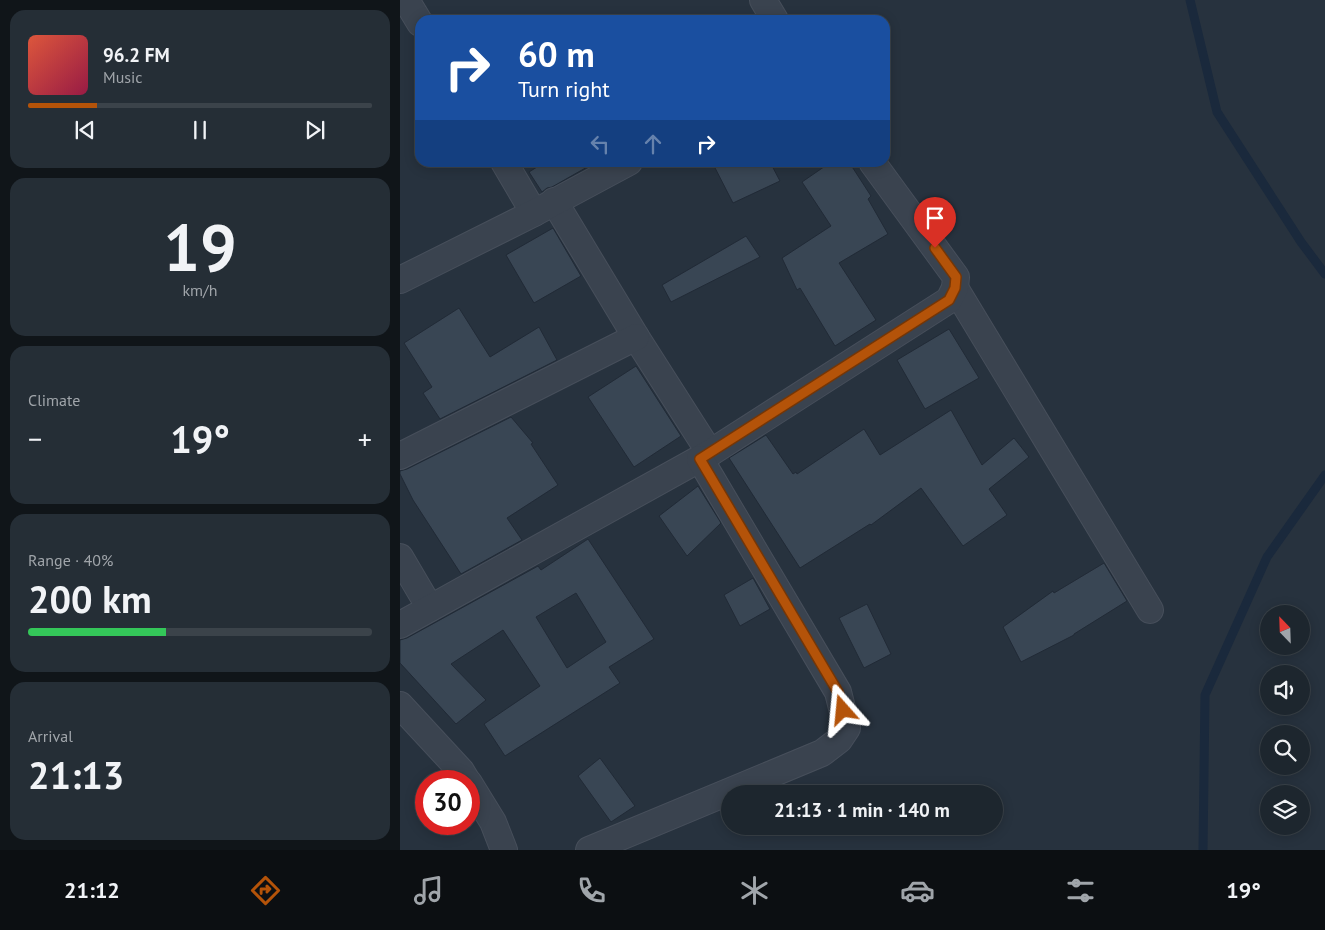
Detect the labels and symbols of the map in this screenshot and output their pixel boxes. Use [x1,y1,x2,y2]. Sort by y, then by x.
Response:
pin [914,197,956,248]
north arrow [1260,605,1310,655]
position arrow [816,683,868,735]
speed limit sign: 30 [415,770,480,835]

